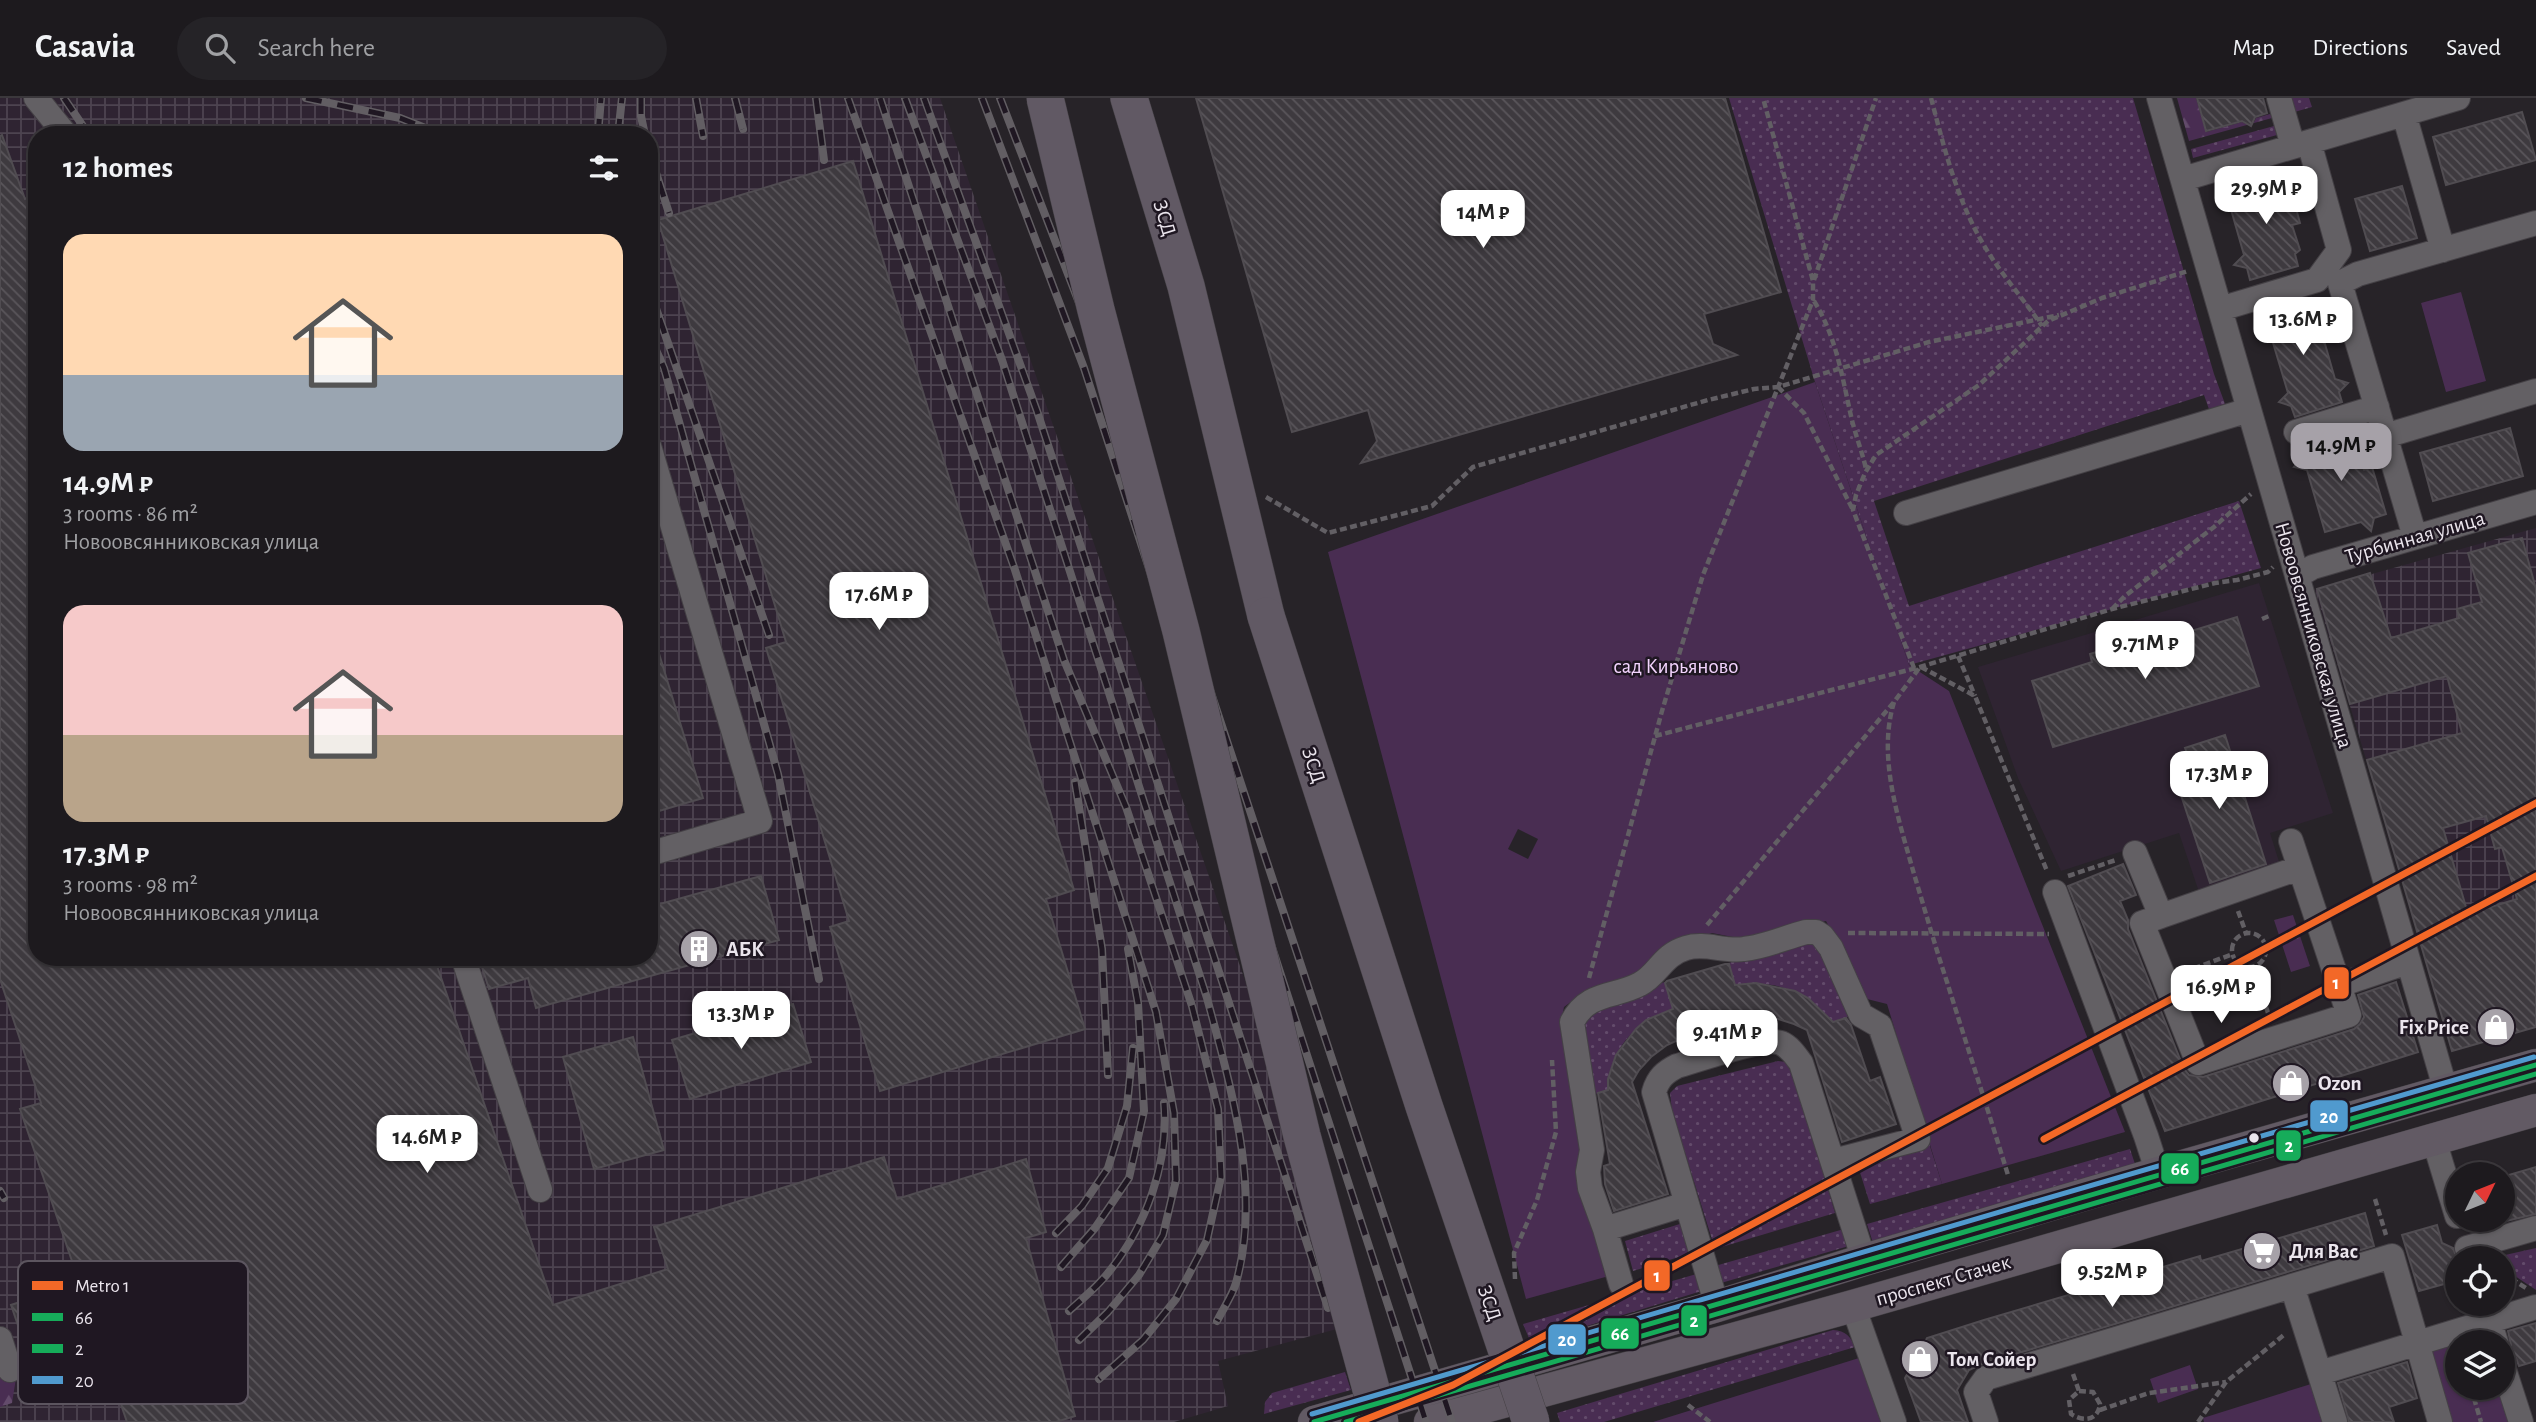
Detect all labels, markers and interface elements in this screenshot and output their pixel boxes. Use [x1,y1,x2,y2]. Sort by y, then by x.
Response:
search box [177,17,667,80]
icon: search [201,29,239,67]
text: Casavia [35,31,135,64]
text: Search here [257,35,375,61]
text: Map [2232,36,2274,60]
text: Directions [2312,36,2408,60]
text: Saved [2446,36,2501,60]
icon: filters [585,149,623,187]
text: 12 homes [63,153,173,183]
pin: 29.9M ₽ [2201,166,2331,226]
text: 29.9M ₽ [2231,177,2301,200]
pin: 14M ₽ [1434,190,1532,250]
street label: ЗСД [1149,198,1180,239]
text: 14M ₽ [1457,201,1509,224]
icon: home [280,280,406,406]
pin: 13.6M ₽ [2238,298,2368,357]
text: 13.6M ₽ [2269,308,2337,331]
pin: 14.9M ₽ [2276,424,2406,483]
text: 14.9M ₽ [2307,434,2375,457]
text: 14.9M ₽ [63,468,153,498]
text: 3 rooms · 86 m² [63,503,198,526]
street label: Турбинная улица [2343,507,2488,567]
street label: Новоовсянниковская улица [2271,520,2356,751]
text: Новоовсянниковская улица [63,531,319,554]
pin: 17.6M ₽ [814,573,944,632]
text: 17.6M ₽ [845,583,913,606]
pin: 9.71M ₽ [2080,622,2210,681]
text: 9.71M ₽ [2111,632,2179,655]
icon: home [280,651,406,777]
park label: сад Кирьяново [1614,656,1738,677]
street label: ЗСД [1298,745,1329,786]
pin: 17.3M ₽ [2154,752,2284,811]
text: 17.3M ₽ [2186,762,2252,785]
text: 17.3M ₽ [63,839,149,869]
text: 3 rooms · 98 m² [63,874,198,897]
text: Новоовсянниковская улица [63,902,319,925]
building icon: АБК [678,928,720,970]
place label: АБК [726,939,764,960]
pin: 16.9M ₽ [2156,965,2286,1025]
line badge: 1 [2323,966,2350,1000]
text: 1 [2333,974,2339,993]
text: 16.9M ₽ [2187,976,2255,999]
pin: 13.3M ₽ [676,992,806,1051]
text: 13.3M ₽ [708,1002,774,1025]
shop icon: Fix Price [2475,1006,2517,1048]
pin: 9.41M ₽ [1662,1010,1792,1070]
place label: Fix Price [2399,1017,2469,1038]
text: 9.41M ₽ [1693,1021,1761,1044]
shop icon: Ozon [2270,1062,2312,1104]
place label: Ozon [2318,1073,2362,1094]
line badge: 20 [2309,1099,2349,1133]
text: 20 [2320,1108,2339,1127]
pin: 14.6M ₽ [362,1116,492,1175]
text: 14.6M ₽ [393,1126,461,1149]
line badge: 2 [2275,1129,2302,1162]
unlabelled marker [2247,1131,2261,1145]
text: 2 [2285,1137,2294,1156]
line badge: 66 [2160,1152,2200,1185]
text: 66 [2171,1160,2189,1179]
north arrow [2445,1162,2515,1232]
map controls [2445,1162,2515,1400]
supermarket icon: Для Вас [2241,1230,2283,1272]
place label: Для Вас [2289,1241,2358,1262]
button: locate [2445,1246,2515,1316]
pin: 9.52M ₽ [2047,1250,2177,1309]
street label: проспект Стачек [1874,1251,2013,1310]
line badge: 1 [1643,1259,1671,1292]
text: 9.52M ₽ [2077,1260,2147,1283]
legend [18,1261,248,1404]
text: 1 [1654,1267,1660,1286]
text: Metro 1 [75,1277,130,1296]
street label: ЗСД [1474,1283,1505,1324]
line badge: 2 [1680,1304,1708,1337]
text: 66 [75,1309,93,1328]
text: 2 [1690,1312,1699,1331]
line badge: 66 [1600,1317,1640,1350]
line badge: 20 [1547,1323,1587,1356]
text: 66 [1611,1325,1629,1344]
button: layers [2445,1330,2515,1400]
text: 20 [1558,1331,1577,1350]
shop icon: Том Сойер [1899,1338,1941,1380]
text: 2 [75,1340,84,1359]
place label: Том Сойер [1947,1349,2037,1370]
text: 20 [75,1372,94,1391]

